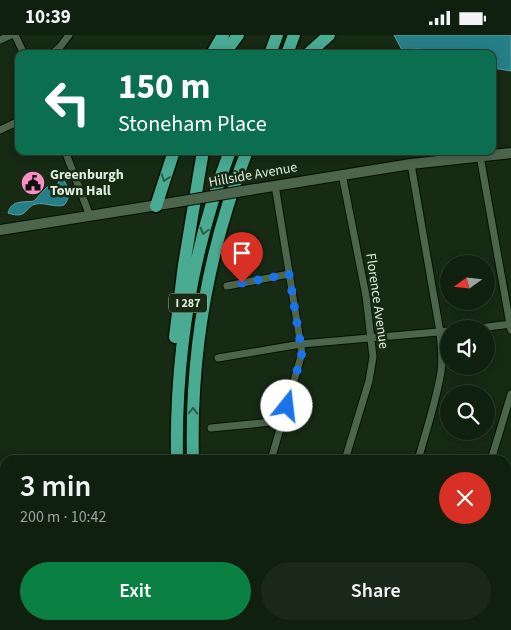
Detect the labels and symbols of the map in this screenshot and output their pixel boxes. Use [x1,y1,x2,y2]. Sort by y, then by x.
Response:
street label: Hillside Avenue [207,157,299,193]
place label: Greenburgh Town Hall [50,165,124,201]
public building icon: Greenburgh Town Hall [20,170,46,196]
one-way arrow [161,174,171,182]
one-way arrow [199,226,210,235]
pin [221,232,263,283]
street label: Florence Avenue [360,252,394,350]
north arrow [440,255,495,310]
road number: I 287 [169,293,207,313]
position arrow [260,379,312,431]
one-way arrow [188,407,198,415]

